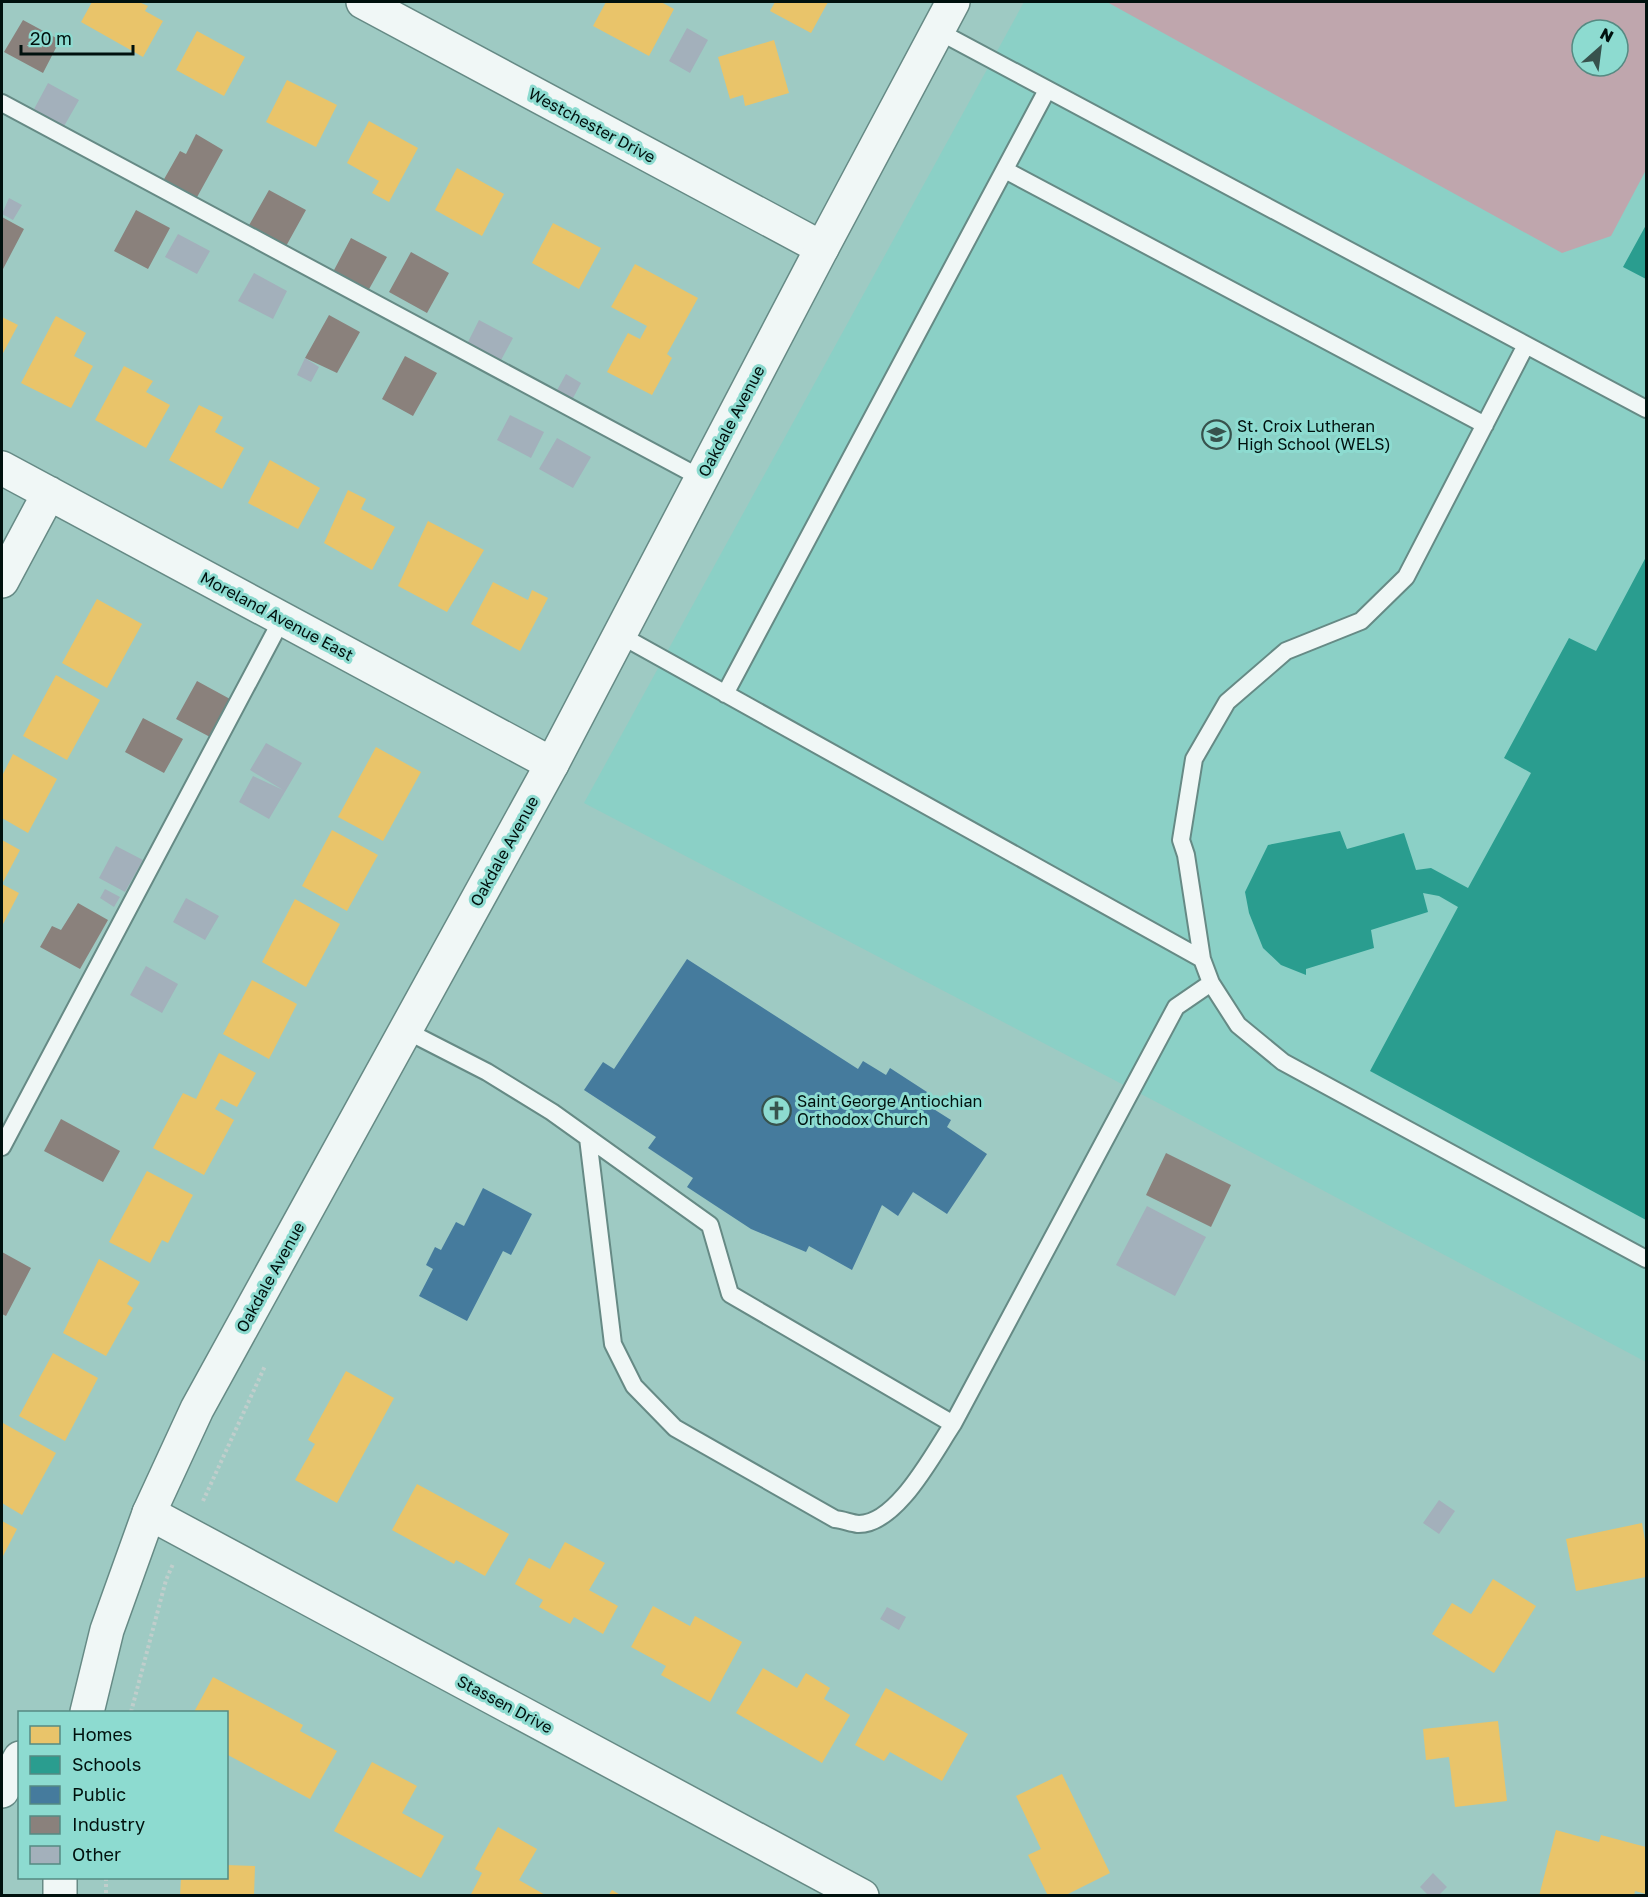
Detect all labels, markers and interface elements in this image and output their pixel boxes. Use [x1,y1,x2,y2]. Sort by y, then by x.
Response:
scale bar [21,18,134,56]
north arrow [1570,18,1630,78]
text: N [1597,23,1617,46]
text: 20 m [30,27,72,49]
street label: Westchester Drive [525,83,659,167]
street label: Oakdale Avenue [693,362,769,480]
place label: St. Croix Lutheran High School (WELS) [1237,416,1391,454]
school or university icon: St. Croix Lutheran High School (WELS) [1200,419,1232,451]
street label: Moreland Avenue East [197,567,357,665]
street label: Oakdale Avenue [465,792,543,910]
place label: Saint George Antiochian Orthodox Church [797,1091,982,1129]
church icon: Saint George Antiochian Orthodox Church [760,1094,792,1126]
street label: Oakdale Avenue [231,1218,309,1336]
street label: Stassen Drive [454,1671,556,1737]
legend [18,1711,228,1879]
text: Homes [72,1723,132,1745]
text: Schools [72,1753,141,1775]
text: Public [72,1783,126,1805]
text: Industry [72,1813,145,1835]
text: Other [72,1843,121,1865]

